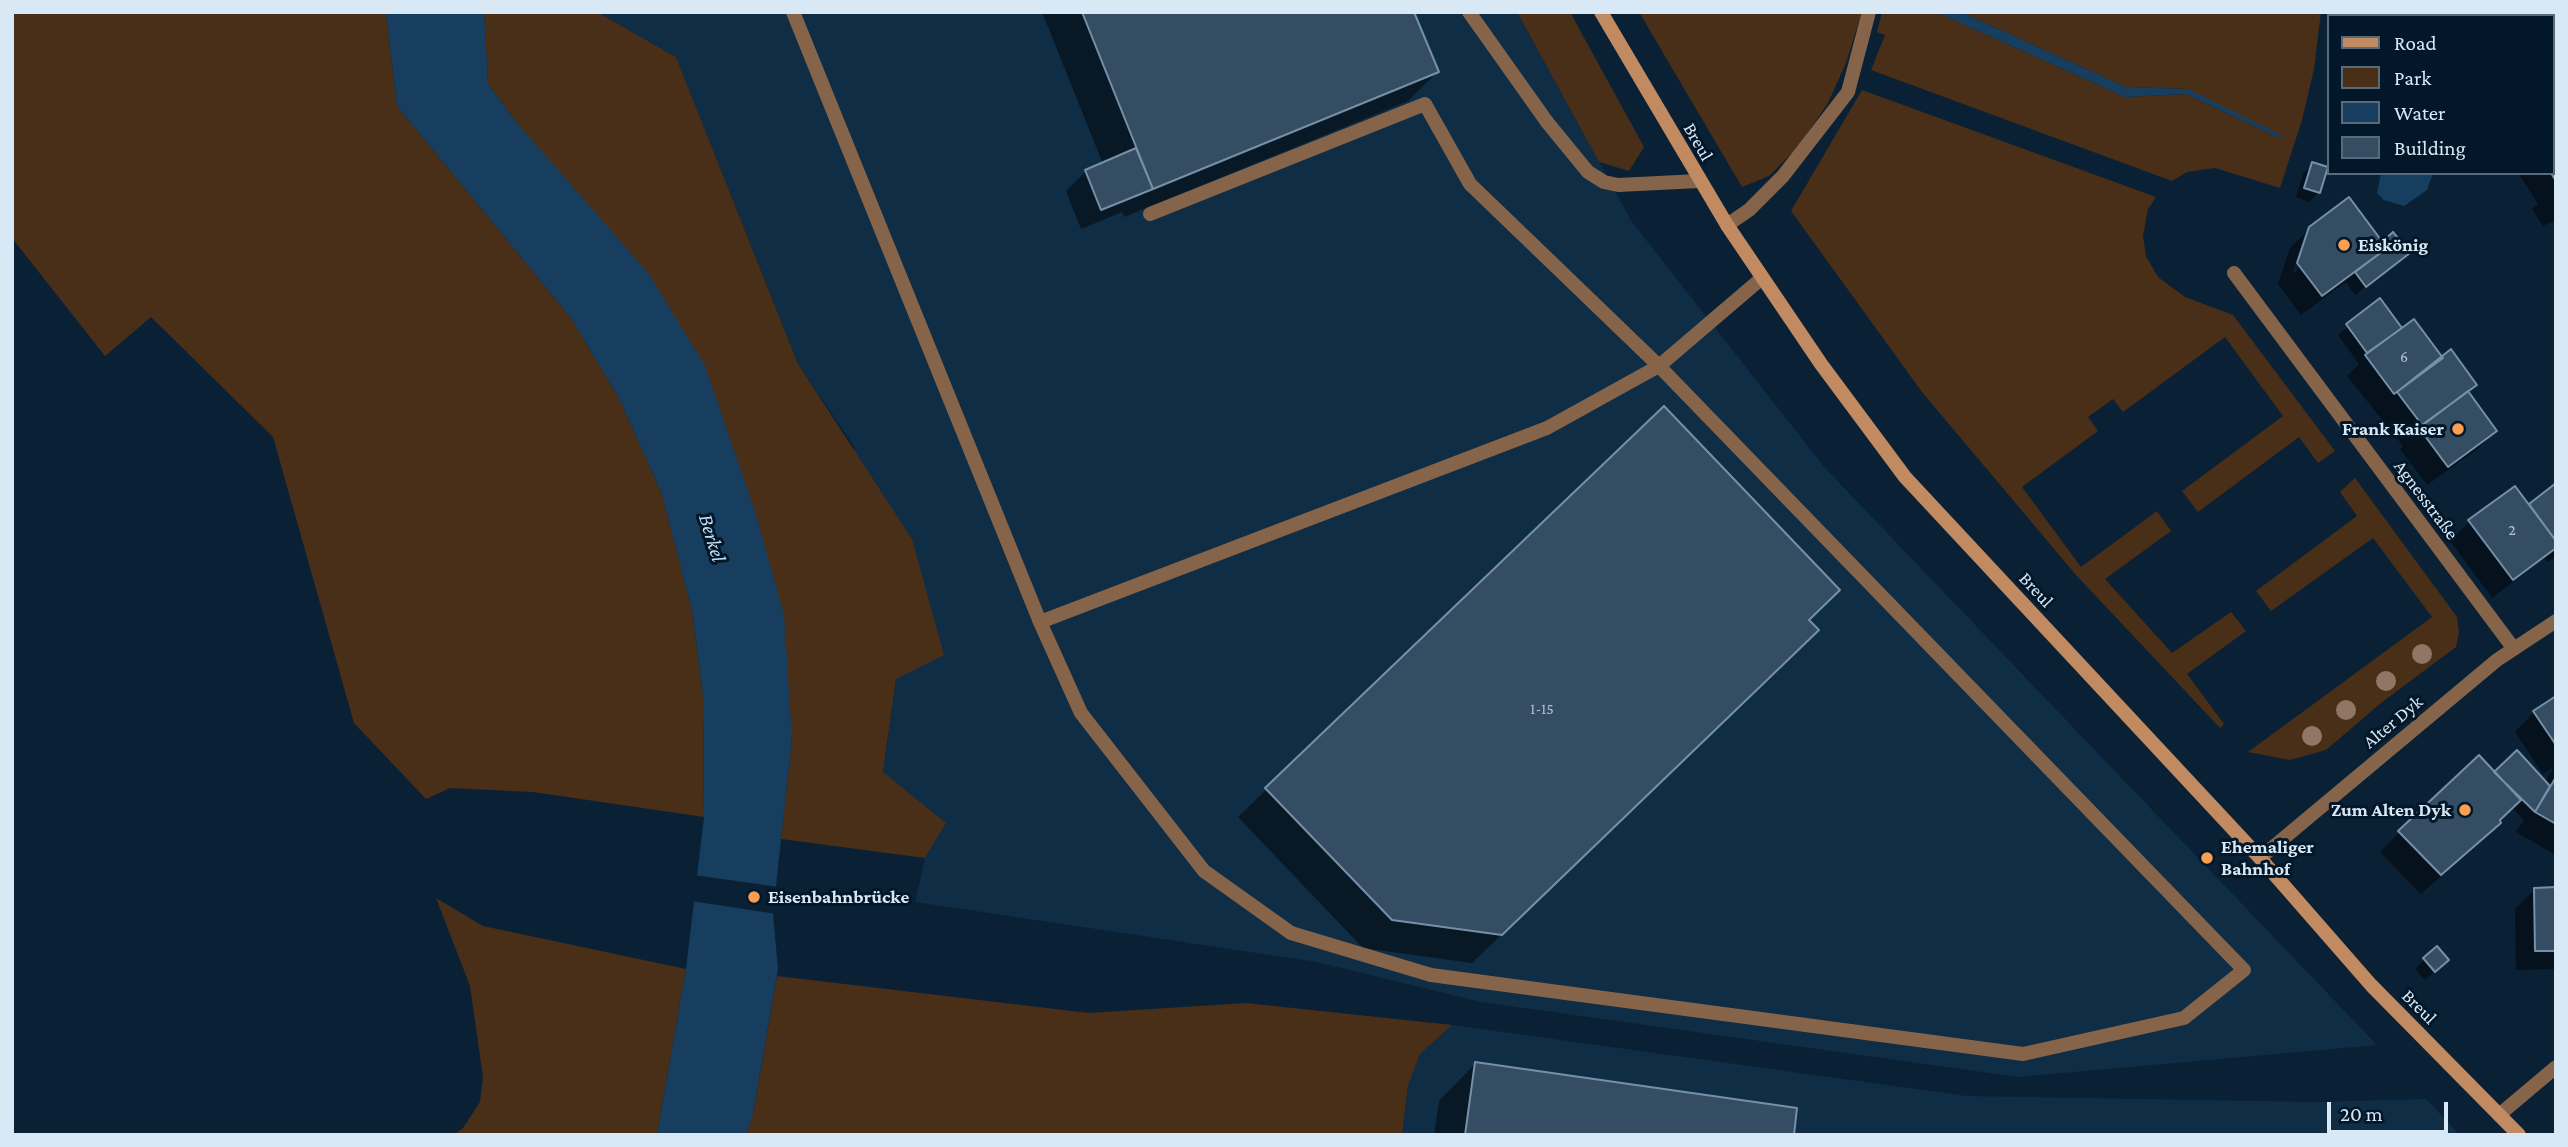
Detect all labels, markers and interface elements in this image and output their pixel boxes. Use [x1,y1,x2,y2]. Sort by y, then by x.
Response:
legend [2326,14,2554,175]
text: Road [2394,31,2437,55]
text: Park [2394,66,2431,90]
text: Water [2394,101,2446,125]
street label: Breul [1678,119,1718,165]
text: Building [2394,136,2466,160]
place label: Eiskönig [2358,234,2428,256]
marker: Eiskönig [2336,237,2352,253]
house number: 6 [2400,347,2408,367]
place label: Frank Kaiser [2342,418,2444,440]
marker: Frank Kaiser [2450,421,2466,437]
street label: Agnesstraße [2389,456,2463,544]
water label: Berkel [693,511,731,565]
house number: 2 [2508,520,2516,540]
street label: Breul [2014,568,2058,612]
street label: Alter Dyk [2358,690,2428,754]
house number: 1-15 [1530,699,1554,719]
place label: Zum Alten Dyk [2331,799,2451,821]
marker: Zum Alten Dyk [2457,802,2473,818]
place label: Ehemaliger Bahnhof [2221,836,2314,880]
marker: Ehemaliger Bahnhof [2199,850,2215,866]
place label: Eisenbahnbrücke [768,886,909,908]
marker: Eisenbahnbrücke [746,889,762,905]
street label: Breul [2397,985,2441,1029]
scale bar [2330,1088,2451,1132]
text: 20 m [2340,1102,2383,1126]

